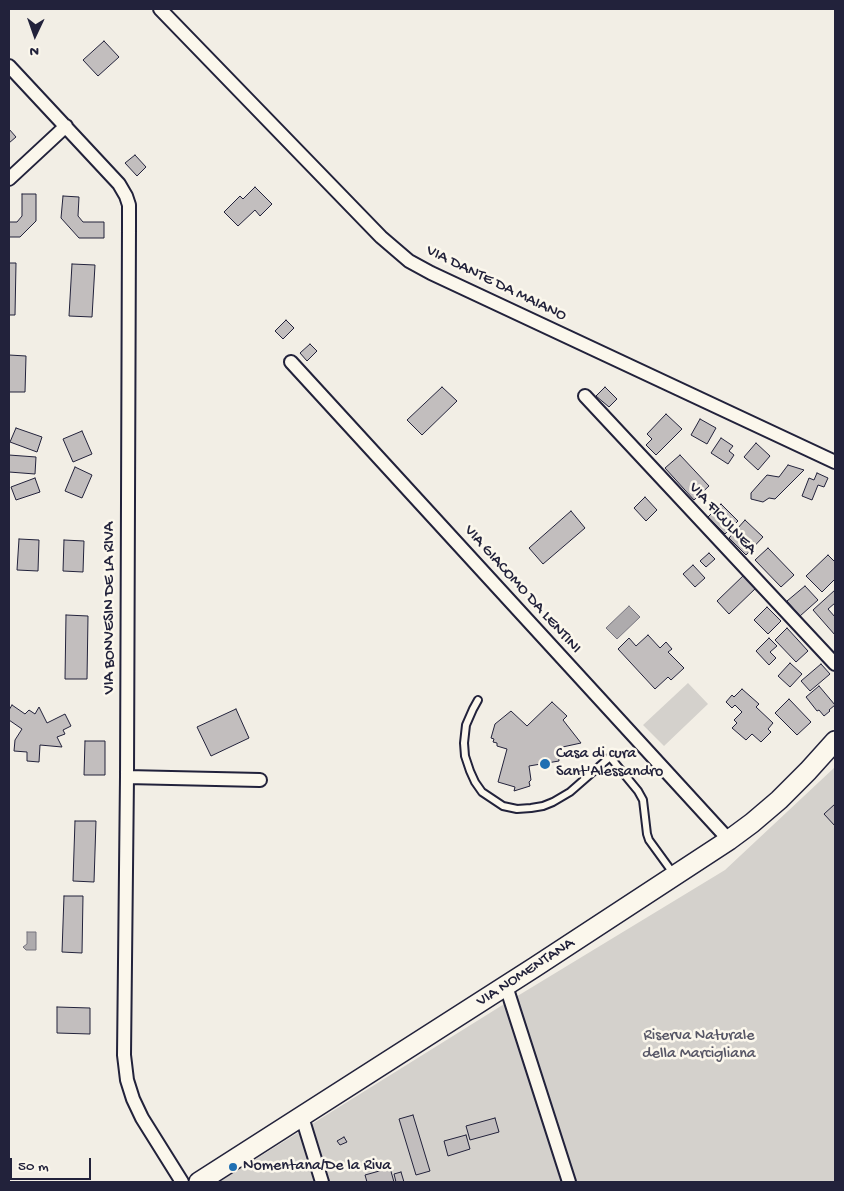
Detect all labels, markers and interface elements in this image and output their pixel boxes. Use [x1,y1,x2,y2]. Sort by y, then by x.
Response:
north arrow [10,10,60,60]
text: N [29,42,39,59]
street label: VIA DANTE DA MAIANO [423,242,569,326]
street label: VIA FICULNEA [684,479,760,559]
street label: VIA BONVESIN DE LA RIVA [101,522,121,694]
street label: VIA GIACOMO DA LENTINI [459,522,585,658]
place label: Casa di cura Sant'Alessandro [556,745,663,783]
marker: Casa di cura Sant'Alessandro [538,757,552,771]
street label: VIA NOMENTANA [473,934,579,1012]
park label: Riserva Naturale della Marcigliana [642,1027,756,1065]
scale bar [12,1148,94,1180]
place label: Nomentana/De la Riva [243,1157,391,1177]
text: 50 m [18,1158,49,1176]
marker: Nomentana/De la Riva [227,1161,239,1173]

